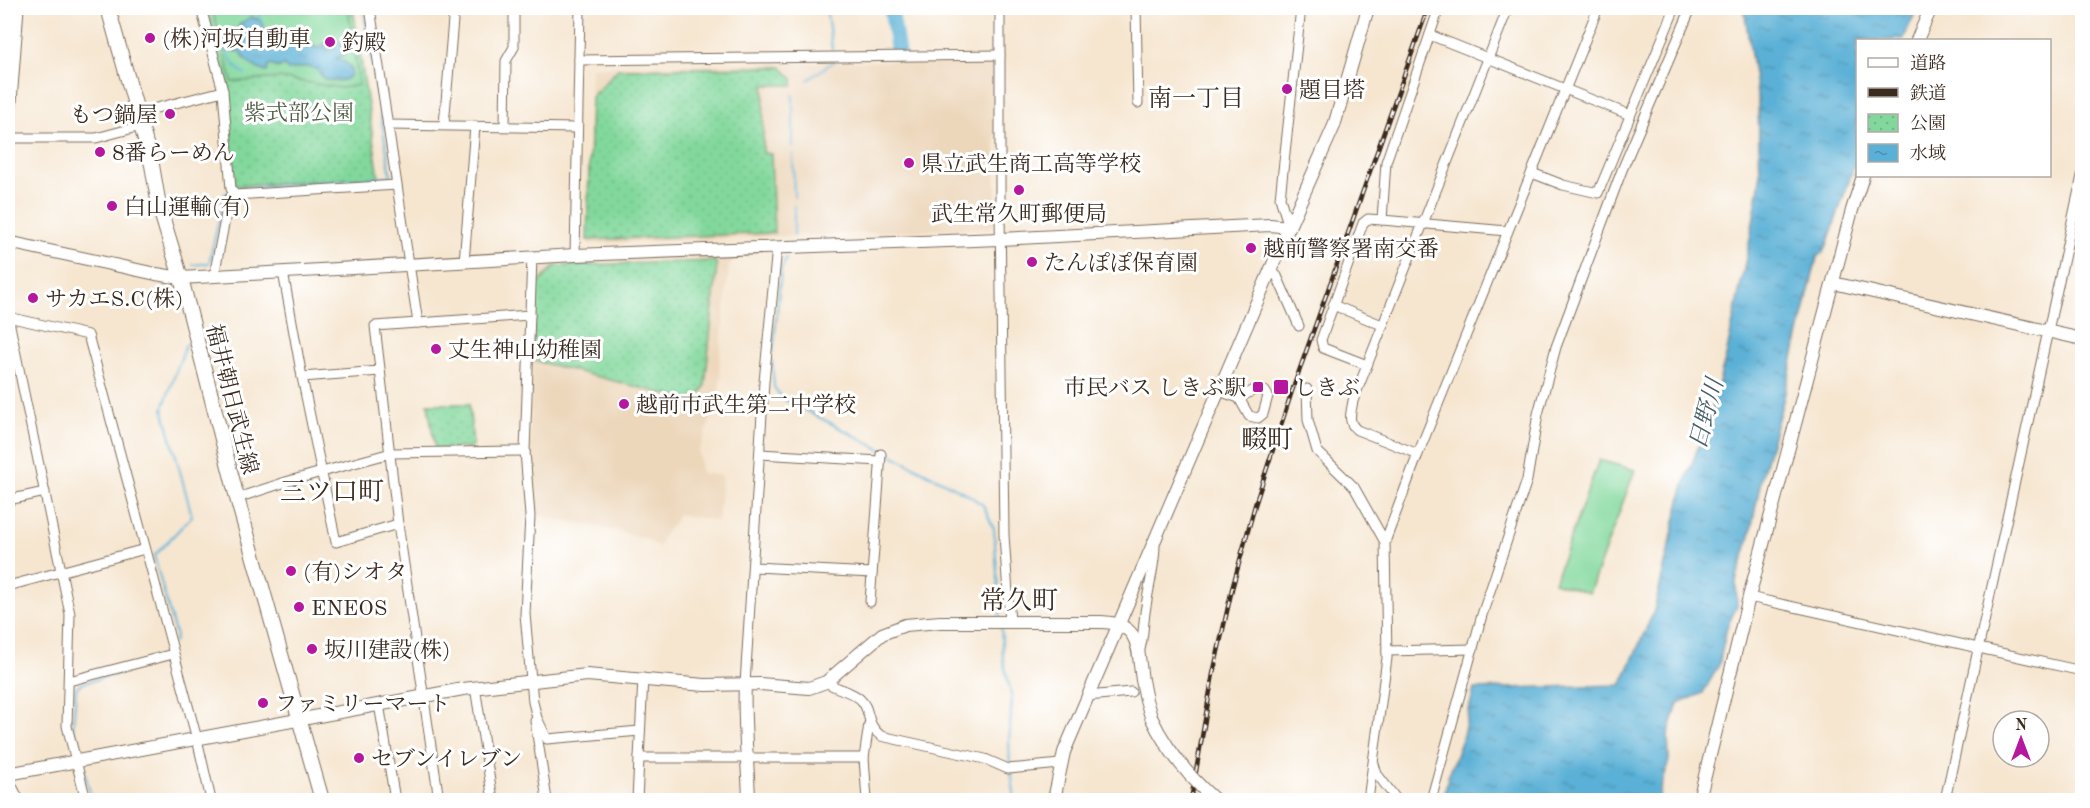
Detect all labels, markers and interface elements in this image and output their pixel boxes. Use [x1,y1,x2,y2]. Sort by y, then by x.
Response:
place label: (株)河坂自動車 [162,27,310,51]
marker: (株)河坂自動車 [143,31,157,45]
place label: 釣殿 [342,31,386,55]
marker: 釣殿 [323,35,337,49]
legend [1856,39,2051,177]
text: 道路 [1910,53,1946,73]
place label: 題目塔 [1299,78,1365,102]
marker: 題目塔 [1280,82,1294,96]
text: 鉄道 [1910,83,1946,103]
district label: 南一丁目 [1148,85,1244,112]
park label: 紫式部公園 [244,101,354,125]
place label: もつ鍋屋 [70,103,158,127]
marker: もつ鍋屋 [163,107,177,121]
text: 公園 [1910,114,1946,133]
place label: 8番らーめん [112,141,235,165]
text: 水域 [1910,143,1946,163]
marker: 8番らーめん [93,145,107,159]
place label: 県立武生商工高等学校 [921,152,1141,176]
marker: 県立武生商工高等学校 [902,156,916,170]
marker: 武生常久町郵便局 [1012,183,1026,197]
place label: 白山運輸(有) [124,195,250,219]
marker: 白山運輸(有) [105,199,119,213]
place label: 武生常久町郵便局 [931,202,1107,226]
place label: 越前警察署南交番 [1263,237,1439,261]
marker: 越前警察署南交番 [1244,241,1258,255]
place label: たんぽぽ保育園 [1044,251,1198,275]
marker: たんぽぽ保育園 [1025,255,1039,269]
place label: サカエS.C(株) [45,287,183,311]
marker: サカエS.C(株) [26,291,40,305]
street label: 福井朝日武生線 [202,322,262,477]
place label: 丈生神山幼稚園 [448,338,602,362]
marker: 丈生神山幼稚園 [429,342,443,356]
water label: 日野川 [1685,373,1730,452]
place label: 市民バス しきぶ駅 [1064,376,1246,400]
place label: しきぶ [1294,377,1360,400]
marker: しきぶ [1272,378,1290,396]
marker: 市民バス しきぶ駅 [1251,380,1265,394]
place label: 越前市武生第二中学校 [636,393,856,417]
marker: 越前市武生第二中学校 [617,397,631,411]
district label: 畷町 [1241,426,1293,454]
district label: 三ツ口町 [280,479,384,506]
place label: (有)シオタ [303,560,407,584]
marker: (有)シオタ [284,564,298,578]
district label: 常久町 [980,587,1058,615]
place label: ENEOS [311,598,387,620]
marker: ENEOS [292,600,306,614]
place label: 坂川建設(株) [324,638,450,662]
marker: 坂川建設(株) [305,642,319,656]
place label: ファミリーマート [275,694,451,716]
marker: ファミリーマート [256,696,270,710]
north arrow [1991,709,2051,769]
text: N [2015,718,2028,734]
place label: セブンイレブン [371,748,522,771]
marker: セブンイレブン [352,751,366,765]

